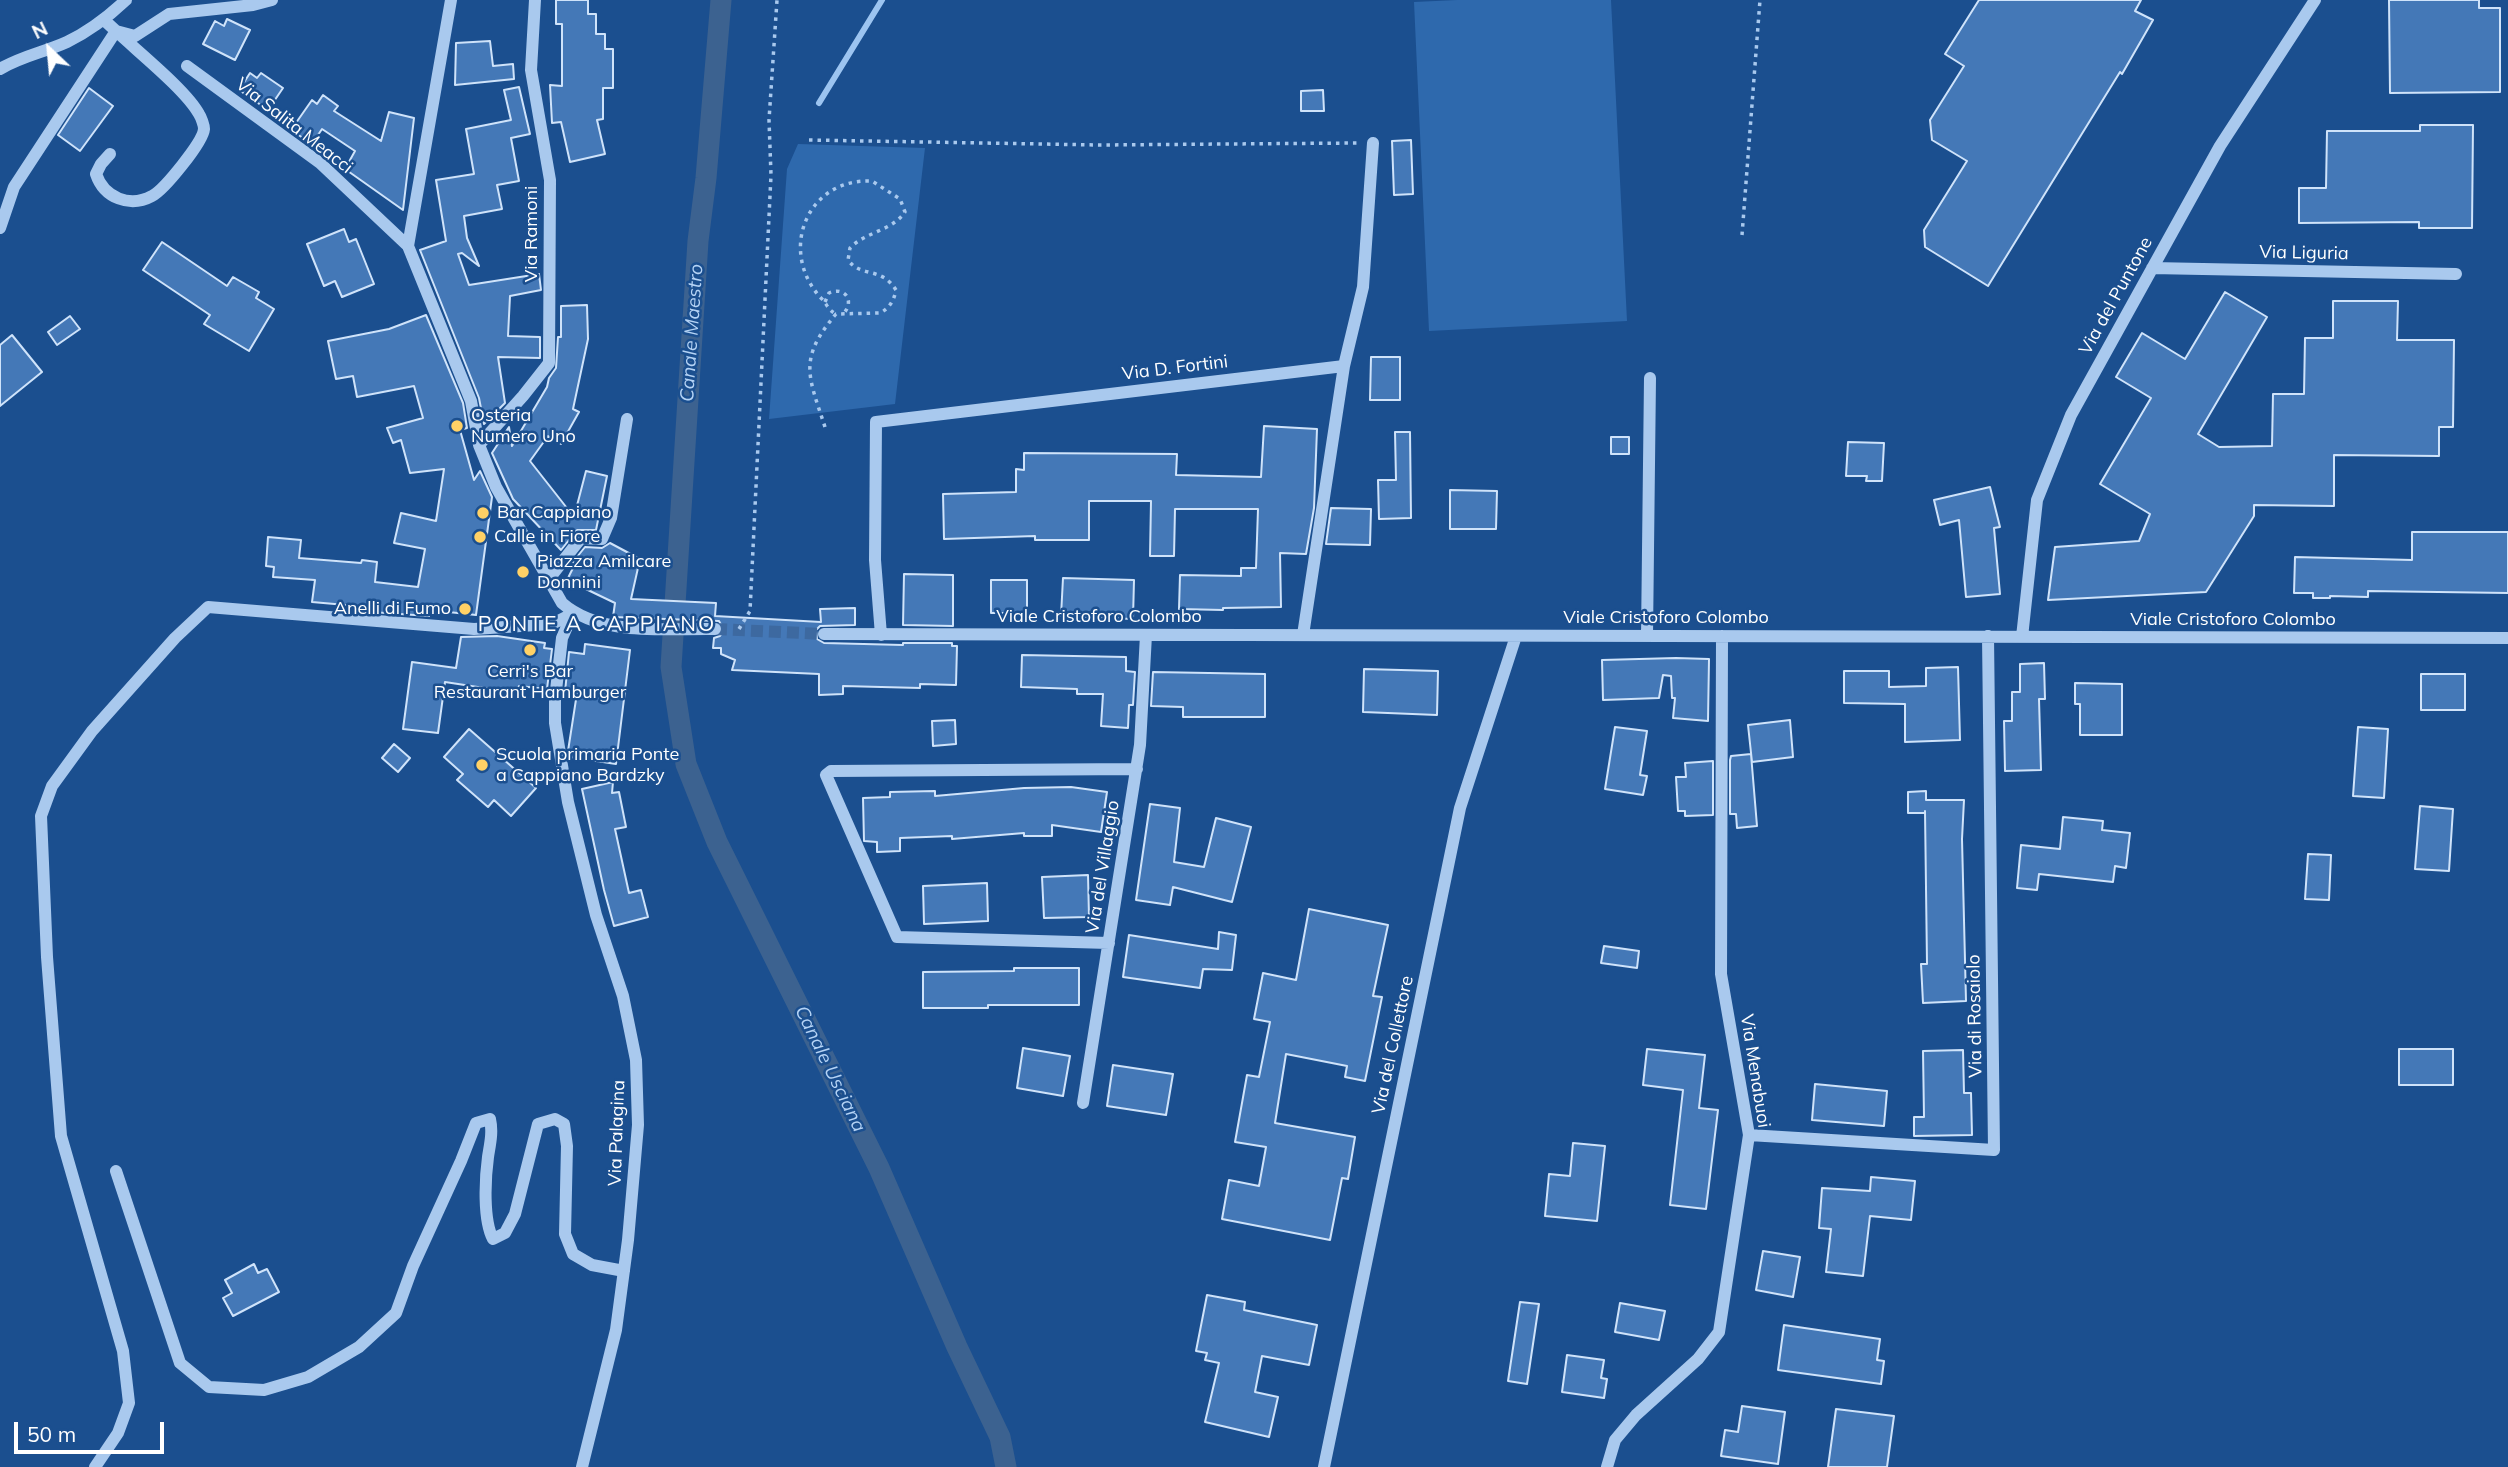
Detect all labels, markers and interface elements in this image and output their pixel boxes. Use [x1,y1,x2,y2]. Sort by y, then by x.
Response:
north arrow [14,14,84,84]
text: N [28,16,52,44]
street label: Via Salita Meacci [231,74,357,178]
street label: Via Ramoni [521,186,543,282]
street label: Via del Puntone [2075,233,2157,359]
street label: Via Liguria [2259,241,2349,265]
water label: Canale Maestro [676,263,708,403]
street label: Via D. Fortini [1121,351,1229,385]
place label: Osteria Numero Uno [471,405,576,448]
marker: Osteria Numero Uno [449,418,465,434]
place label: Bar Cappiano [497,502,612,524]
marker: Bar Cappiano [475,505,491,521]
place label: Calle in Fiore [494,526,600,548]
marker: Calle in Fiore [472,529,488,545]
place label: Piazza Amilcare Donnini [537,551,671,594]
marker: Piazza Amilcare Donnini [515,564,531,580]
place label: Anelli di Fumo [334,598,451,620]
marker: Anelli di Fumo [457,601,473,617]
street label: Viale Cristoforo Colombo [996,606,1202,628]
street label: Viale Cristoforo Colombo [1563,607,1769,629]
street label: Viale Cristoforo Colombo [2130,609,2336,631]
district label: PONTE A CAPPIANO [480,612,714,638]
marker: Cerri's Bar Restaurant Hamburger [522,642,538,658]
place label: Cerri's Bar Restaurant Hamburger [434,661,626,704]
place label: Scuola primaria Ponte a Cappiano Bardzky [496,744,679,786]
marker: Scuola primaria Ponte a Cappiano Bardzky [474,757,490,773]
street label: Via del Villaggio [1082,799,1124,935]
street label: Via di Rosaiolo [1963,954,1987,1078]
street label: Via del Collettore [1368,974,1418,1116]
water label: Canale Usciana [790,1002,870,1136]
street label: Via Menabuoi [1735,1013,1775,1129]
street label: Via Palagina [604,1080,630,1186]
scale bar [18,1408,168,1452]
text: 50 m [27,1421,76,1447]

